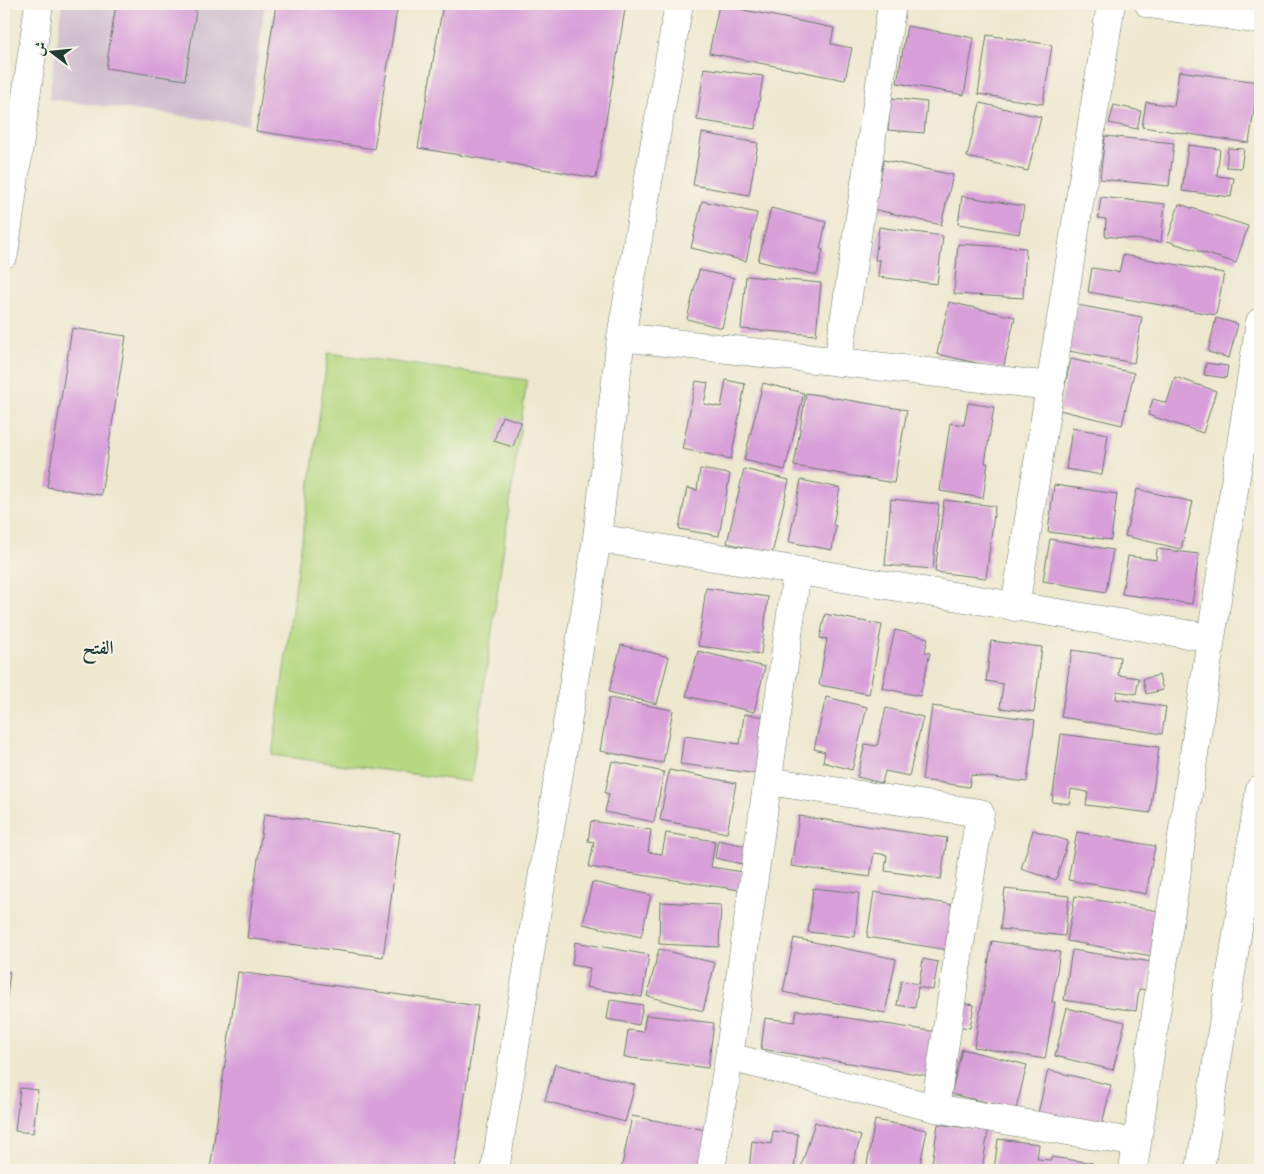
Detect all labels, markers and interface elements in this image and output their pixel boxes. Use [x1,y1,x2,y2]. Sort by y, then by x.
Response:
north arrow [28,28,78,78]
text: ش [30,39,53,58]
district label: الفتح [82,636,114,665]

